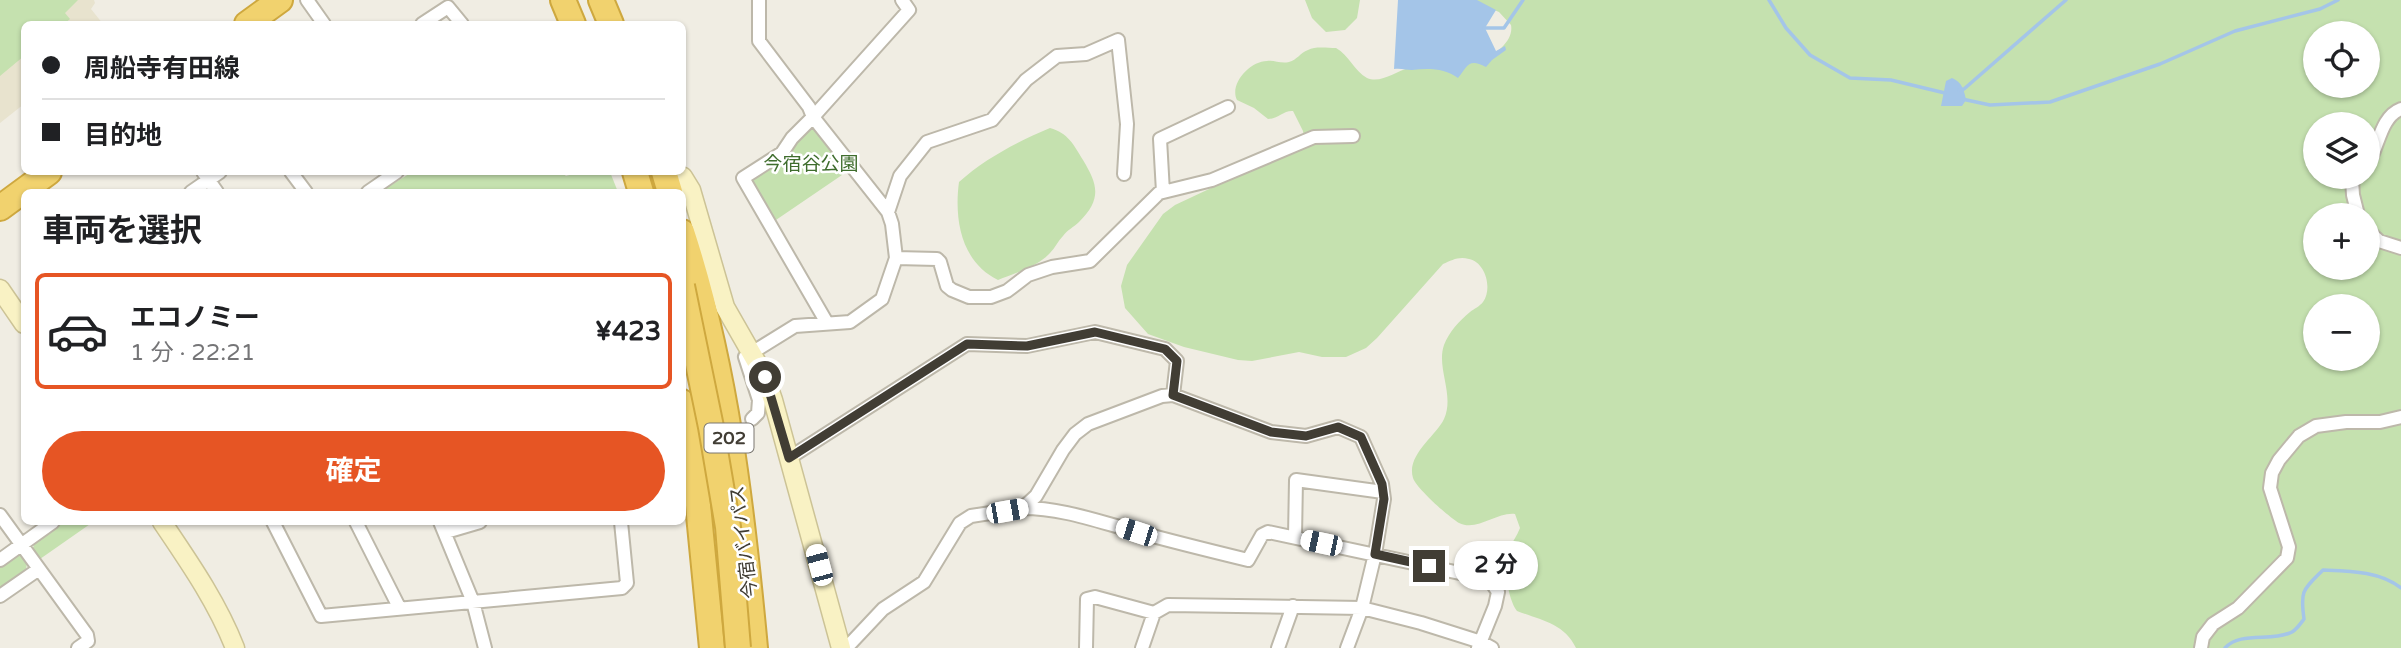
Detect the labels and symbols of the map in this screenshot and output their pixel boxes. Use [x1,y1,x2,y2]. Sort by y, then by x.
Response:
park label: 今宿谷公園 [763,153,859,175]
route start [749,361,781,393]
road number: 202 [704,424,754,452]
street label: 今宿バイパス [726,484,762,600]
car [985,497,1030,525]
car [1113,516,1160,548]
car [1299,528,1344,558]
car [804,542,835,588]
callout: 2 分 [1454,542,1538,590]
route end [1413,550,1445,582]

